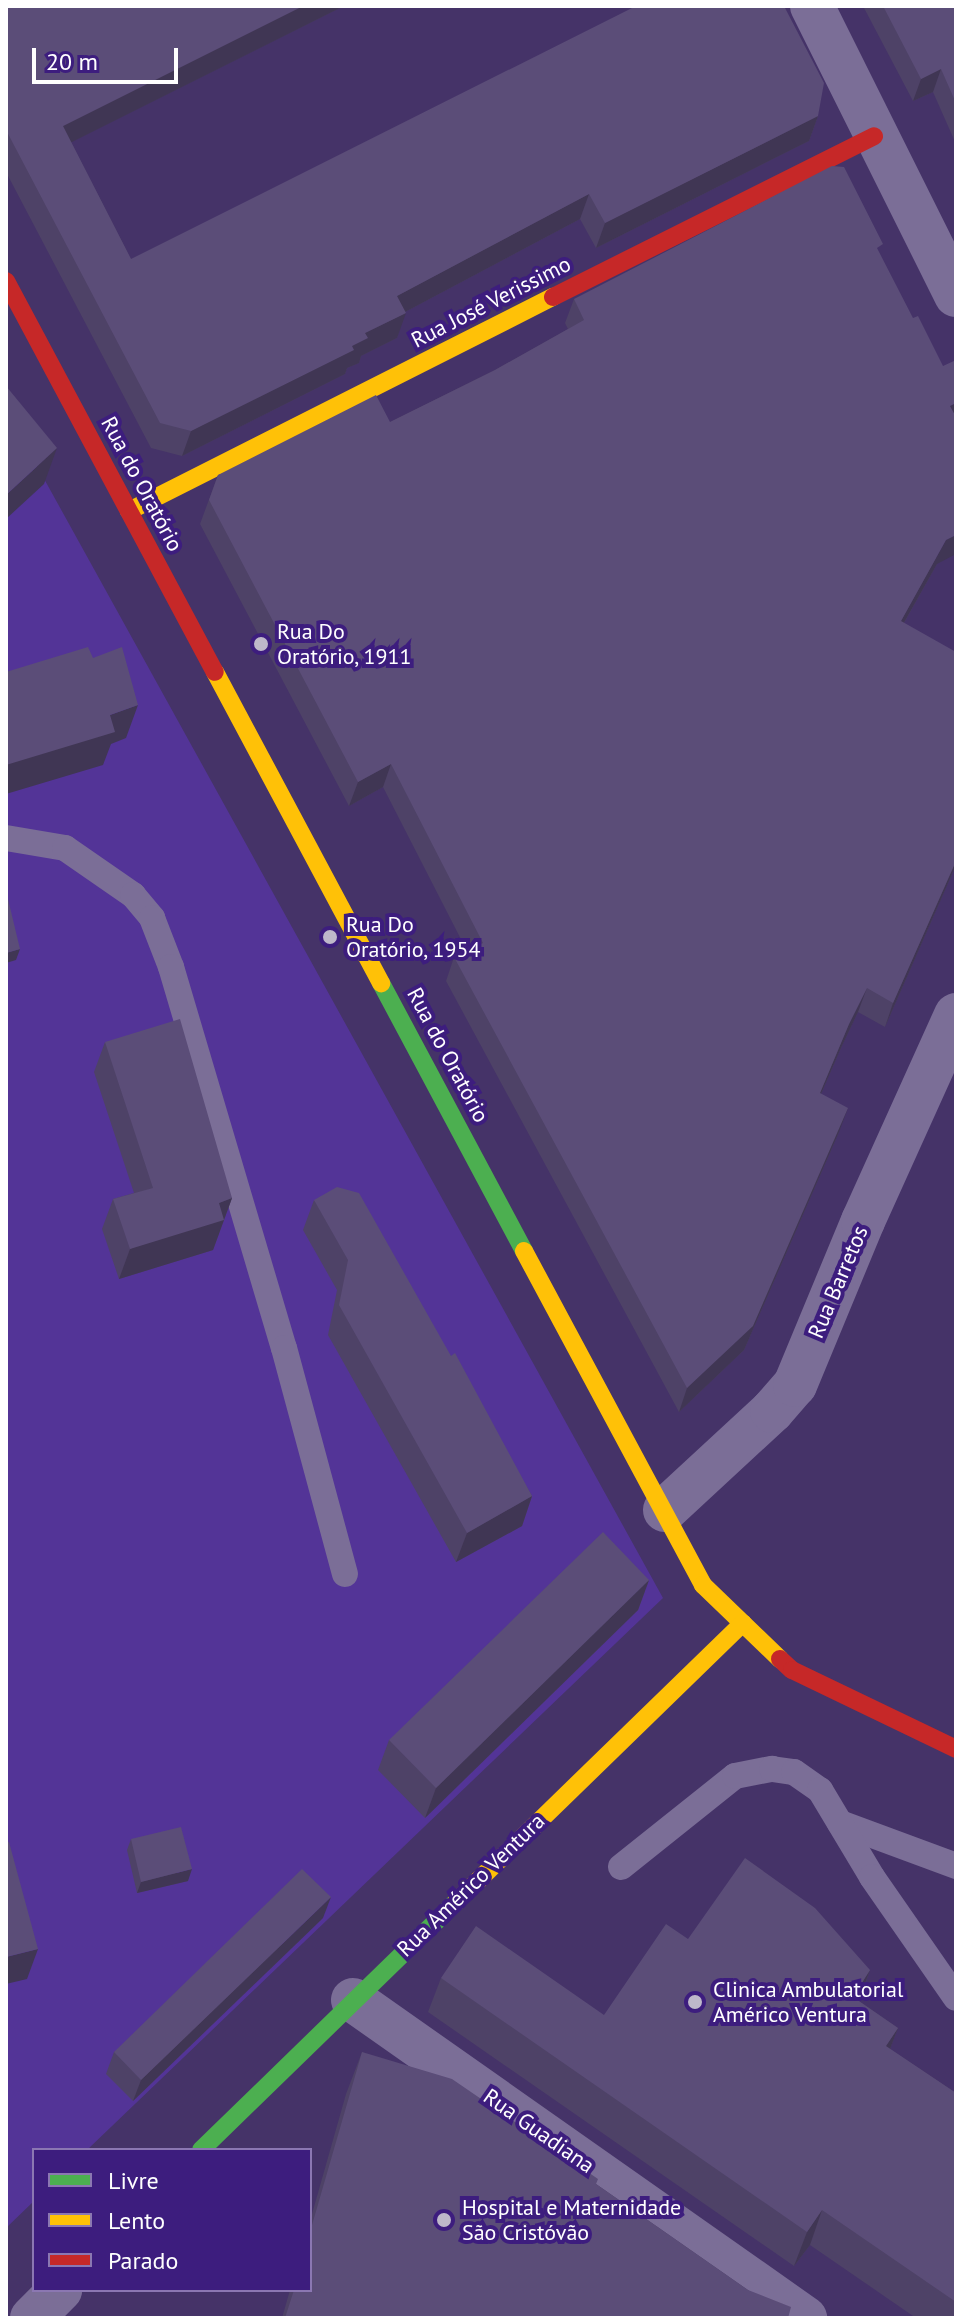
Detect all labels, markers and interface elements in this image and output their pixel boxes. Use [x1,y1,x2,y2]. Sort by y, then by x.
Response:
scale bar [36,32,182,82]
text: 20 m [46,46,98,77]
street label: Rua José Verissimo [407,250,575,354]
street label: Rua do Oratório [95,412,189,556]
place label: Rua Do Oratório, 1911 [277,618,413,670]
marker: Rua Do Oratório, 1911 [252,635,270,653]
place label: Rua Do Oratório, 1954 [346,911,482,962]
marker: Rua Do Oratório, 1954 [321,928,339,946]
street label: Rua do Oratório [401,983,495,1127]
street label: Rua Barretos [802,1222,874,1342]
street label: Rua Américo Ventura [391,1807,551,1963]
place label: Clinica Ambulatorial Américo Ventura [713,1976,904,2028]
marker: Clinica Ambulatorial Américo Ventura [684,1991,706,2013]
street label: Rua Guadiana [478,2083,600,2179]
legend [32,2148,312,2292]
text: Livre [108,2165,159,2196]
place label: Hospital e Maternidade São Cristóvão [462,2194,681,2246]
text: Lento [108,2205,165,2236]
marker: Hospital e Maternidade São Cristóvão [433,2209,455,2231]
text: Parado [108,2245,178,2276]

